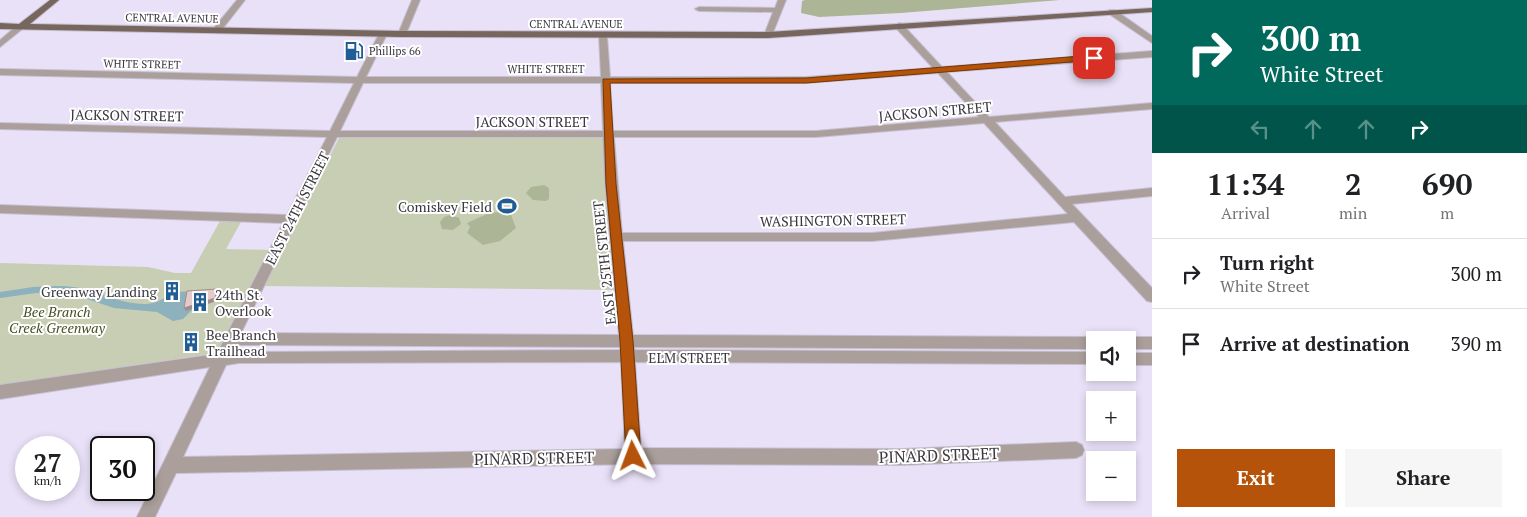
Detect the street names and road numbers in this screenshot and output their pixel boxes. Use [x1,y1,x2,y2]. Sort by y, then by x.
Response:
street label: CENTRAL AVENUE [125,10,219,26]
street label: CENTRAL AVENUE [529,17,623,31]
street label: WHITE STREET [103,56,181,72]
street label: WHITE STREET [507,62,585,76]
street label: JACKSON STREET [878,97,993,125]
street label: JACKSON STREET [70,105,184,125]
street label: JACKSON STREET [475,112,589,131]
street label: EAST 24TH STREET [260,148,334,268]
street label: EAST 25TH STREET [588,200,620,326]
street label: WASHINGTON STREET [760,209,907,231]
street label: ELM STREET [648,348,730,367]
street label: PINARD STREET [878,442,1000,468]
street label: PINARD STREET [474,446,594,470]

